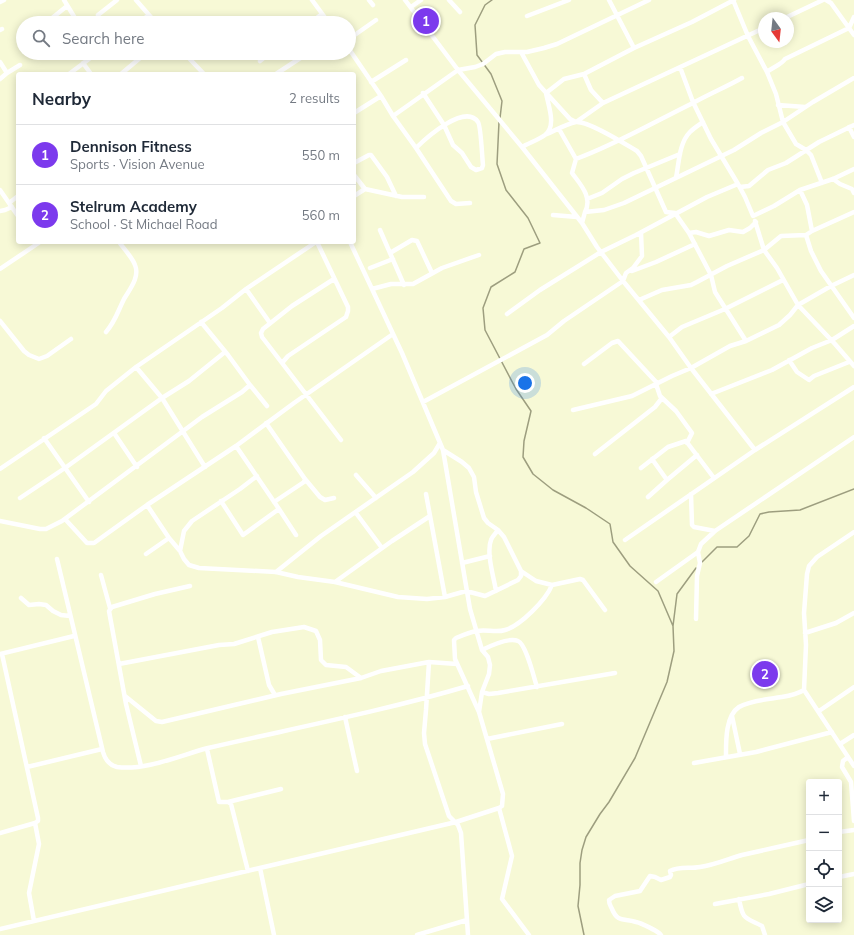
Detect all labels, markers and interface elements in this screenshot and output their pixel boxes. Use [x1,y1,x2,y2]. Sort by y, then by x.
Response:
pin: 1 [413,6,439,36]
north arrow [758,12,794,48]
search box [16,16,356,60]
icon: search [30,27,52,49]
text: Search here [62,29,144,48]
text: Nearby [32,88,91,109]
text: 2 results [289,90,340,106]
text: Dennison Fitness [70,137,192,156]
text: 1 [41,147,49,163]
text: 550 m [302,147,340,163]
text: Sports · Vision Avenue [70,156,205,172]
text: Stelrum Academy [70,197,197,216]
text: 2 [41,207,49,223]
text: 560 m [302,207,340,223]
text: School · St Michael Road [70,216,217,232]
your location [515,373,535,393]
pin: 2 [752,659,778,689]
map controls [806,779,842,923]
button: + [806,779,842,815]
button: − [806,815,842,851]
button: locate [806,851,842,887]
button: layers [806,887,842,923]

